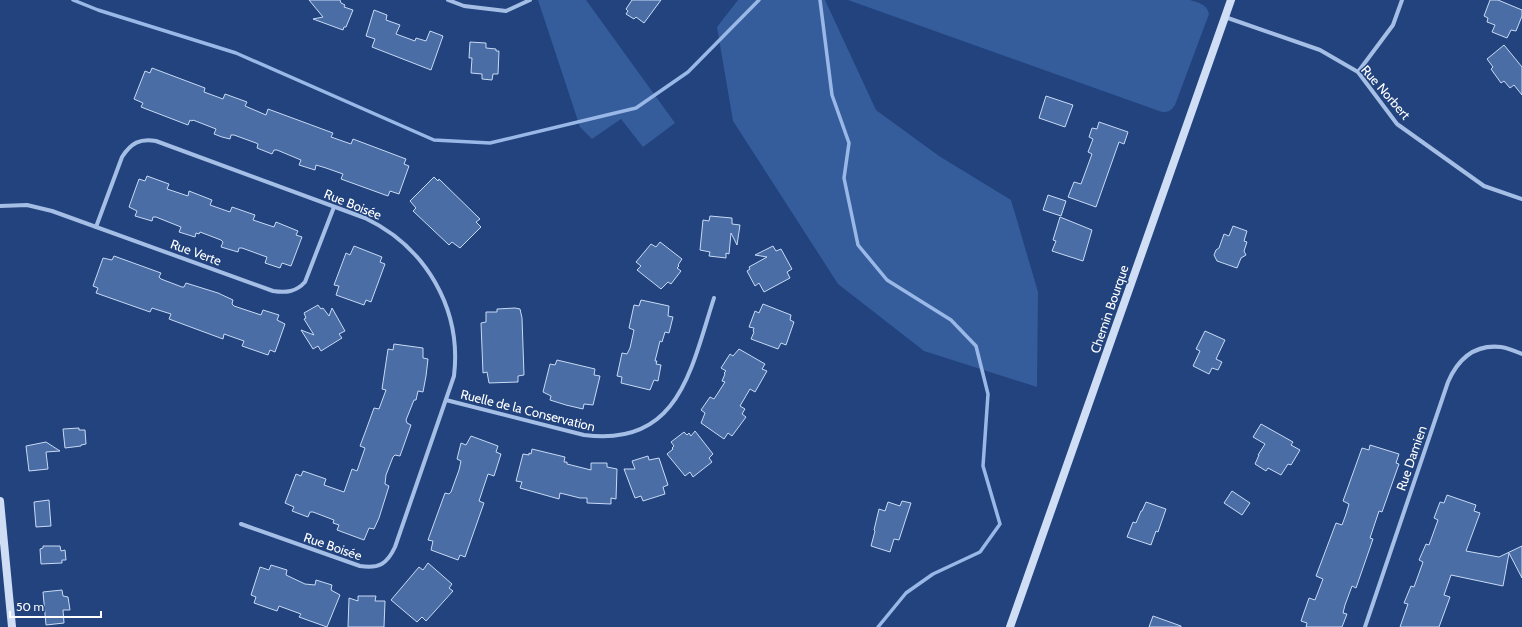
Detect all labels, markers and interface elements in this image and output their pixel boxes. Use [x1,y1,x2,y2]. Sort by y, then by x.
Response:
street label: Rue Norbert [1358,62,1414,123]
street label: Rue Boisée [322,185,384,223]
street label: Rue Verte [168,235,224,269]
street label: Chemin Bourque [1086,262,1132,355]
street label: Ruelle de la Conservation [459,386,597,434]
street label: Rue Damien [1392,423,1430,493]
street label: Rue Boisée [302,529,365,564]
scale bar [10,593,101,619]
text: 50 m [16,599,44,614]

